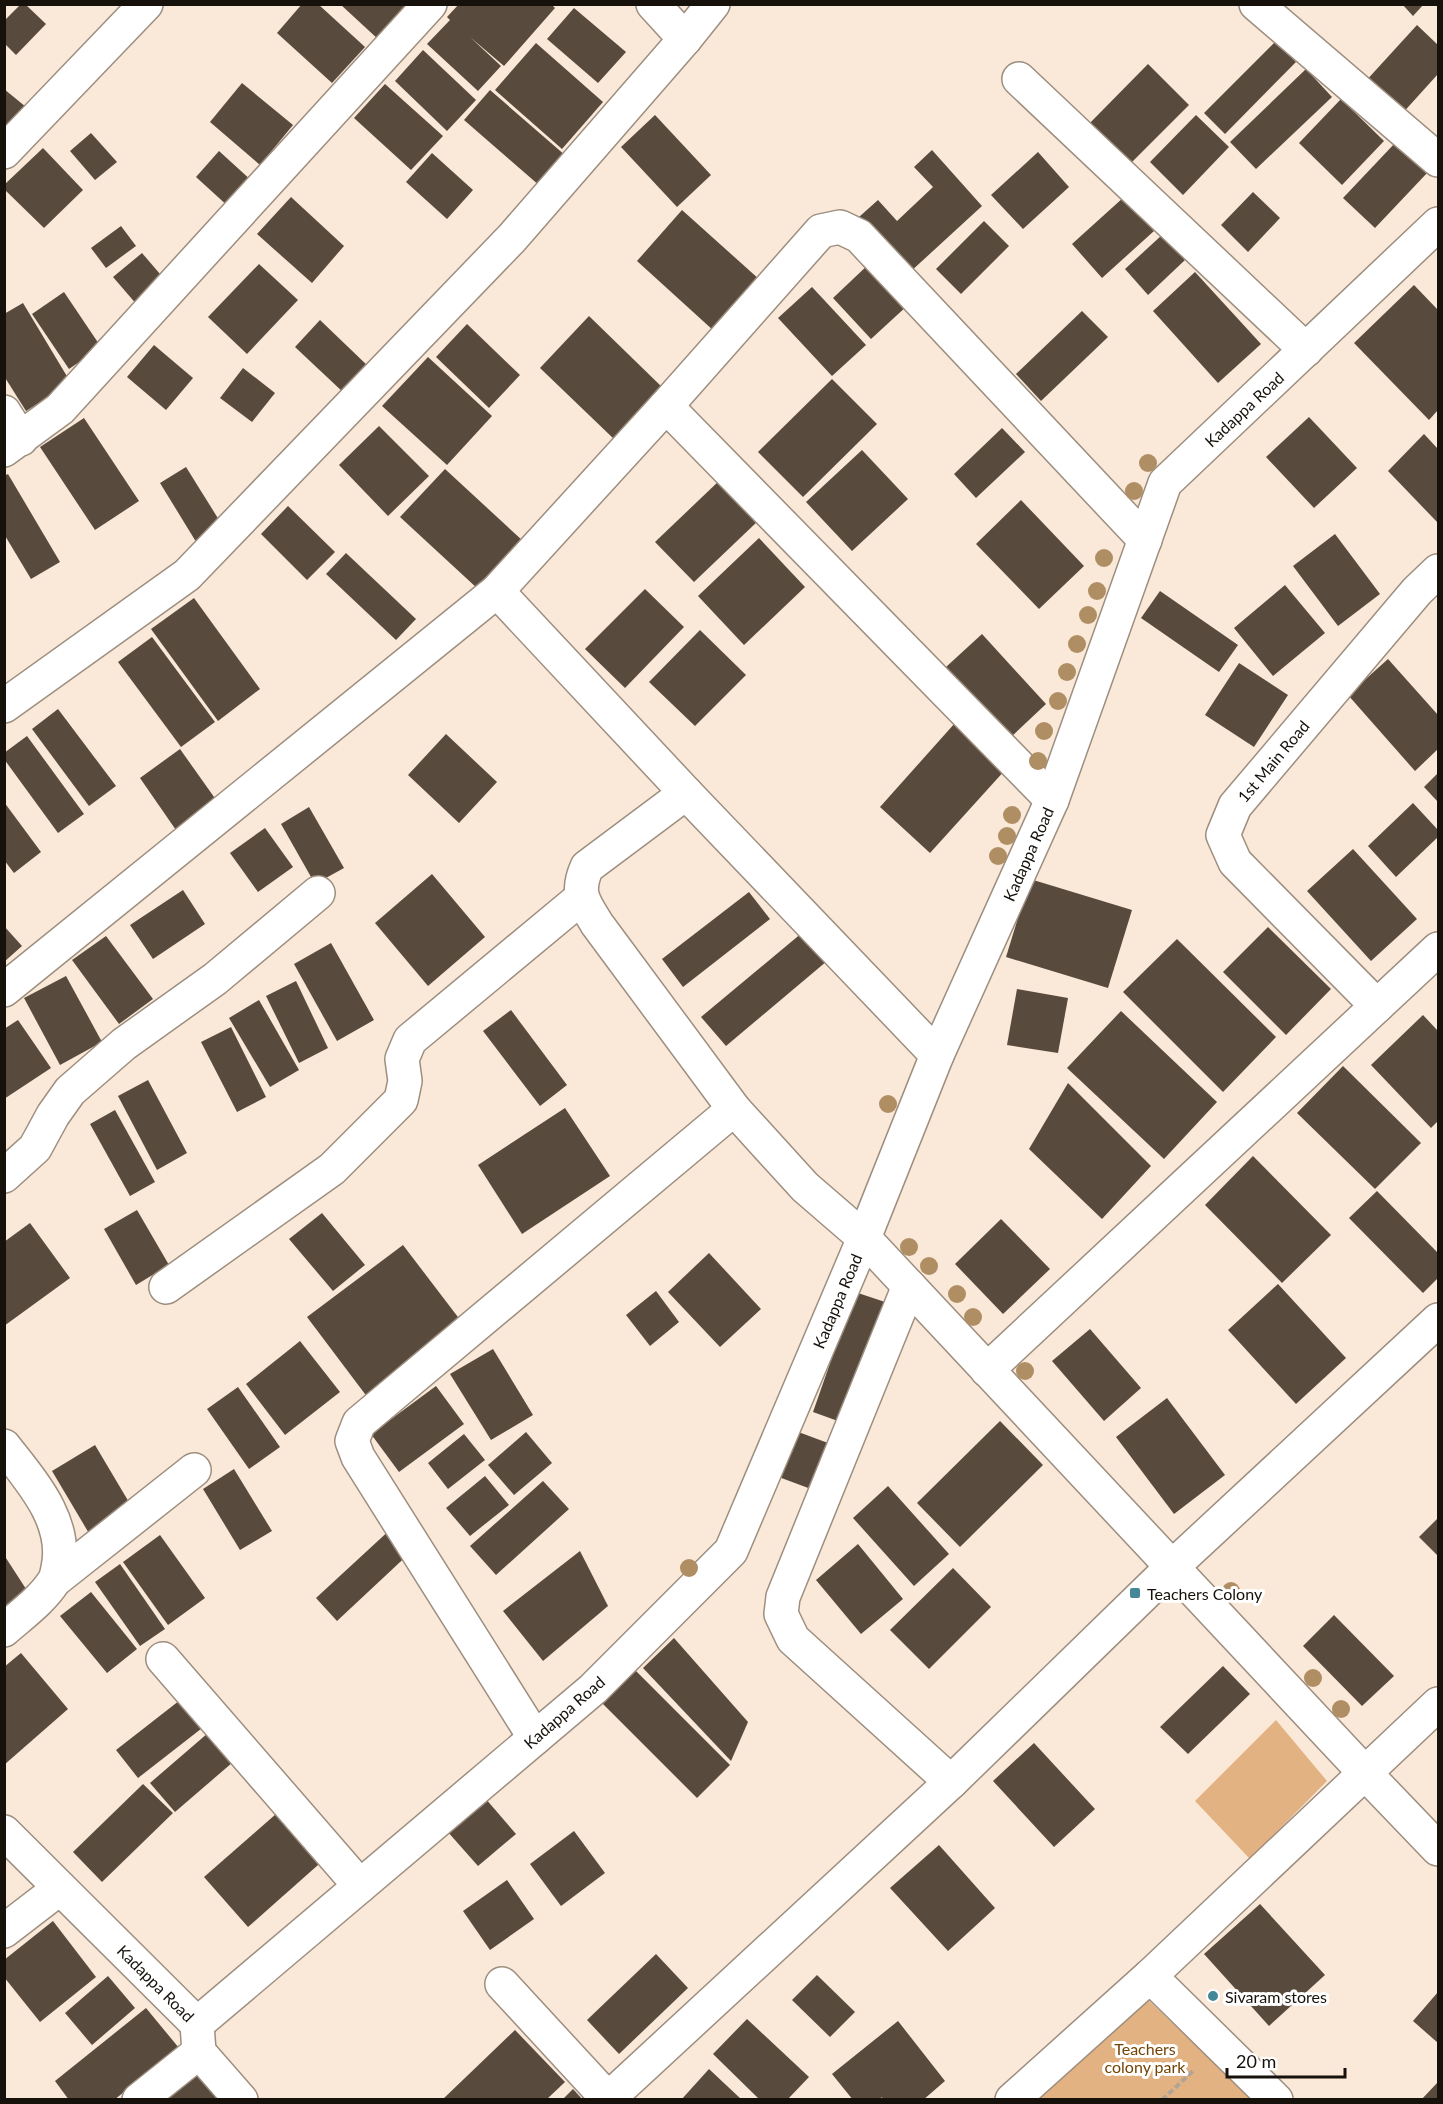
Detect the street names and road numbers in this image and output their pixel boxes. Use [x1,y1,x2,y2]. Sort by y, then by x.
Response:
street label: Kadappa Road [1201,368,1287,450]
street label: 1st Main Road [1233,716,1313,806]
street label: Kadappa Road [999,804,1057,904]
street label: Kadappa Road [809,1251,865,1351]
street label: Kadappa Road [520,1672,608,1752]
street label: Kadappa Road [114,1941,198,2025]

